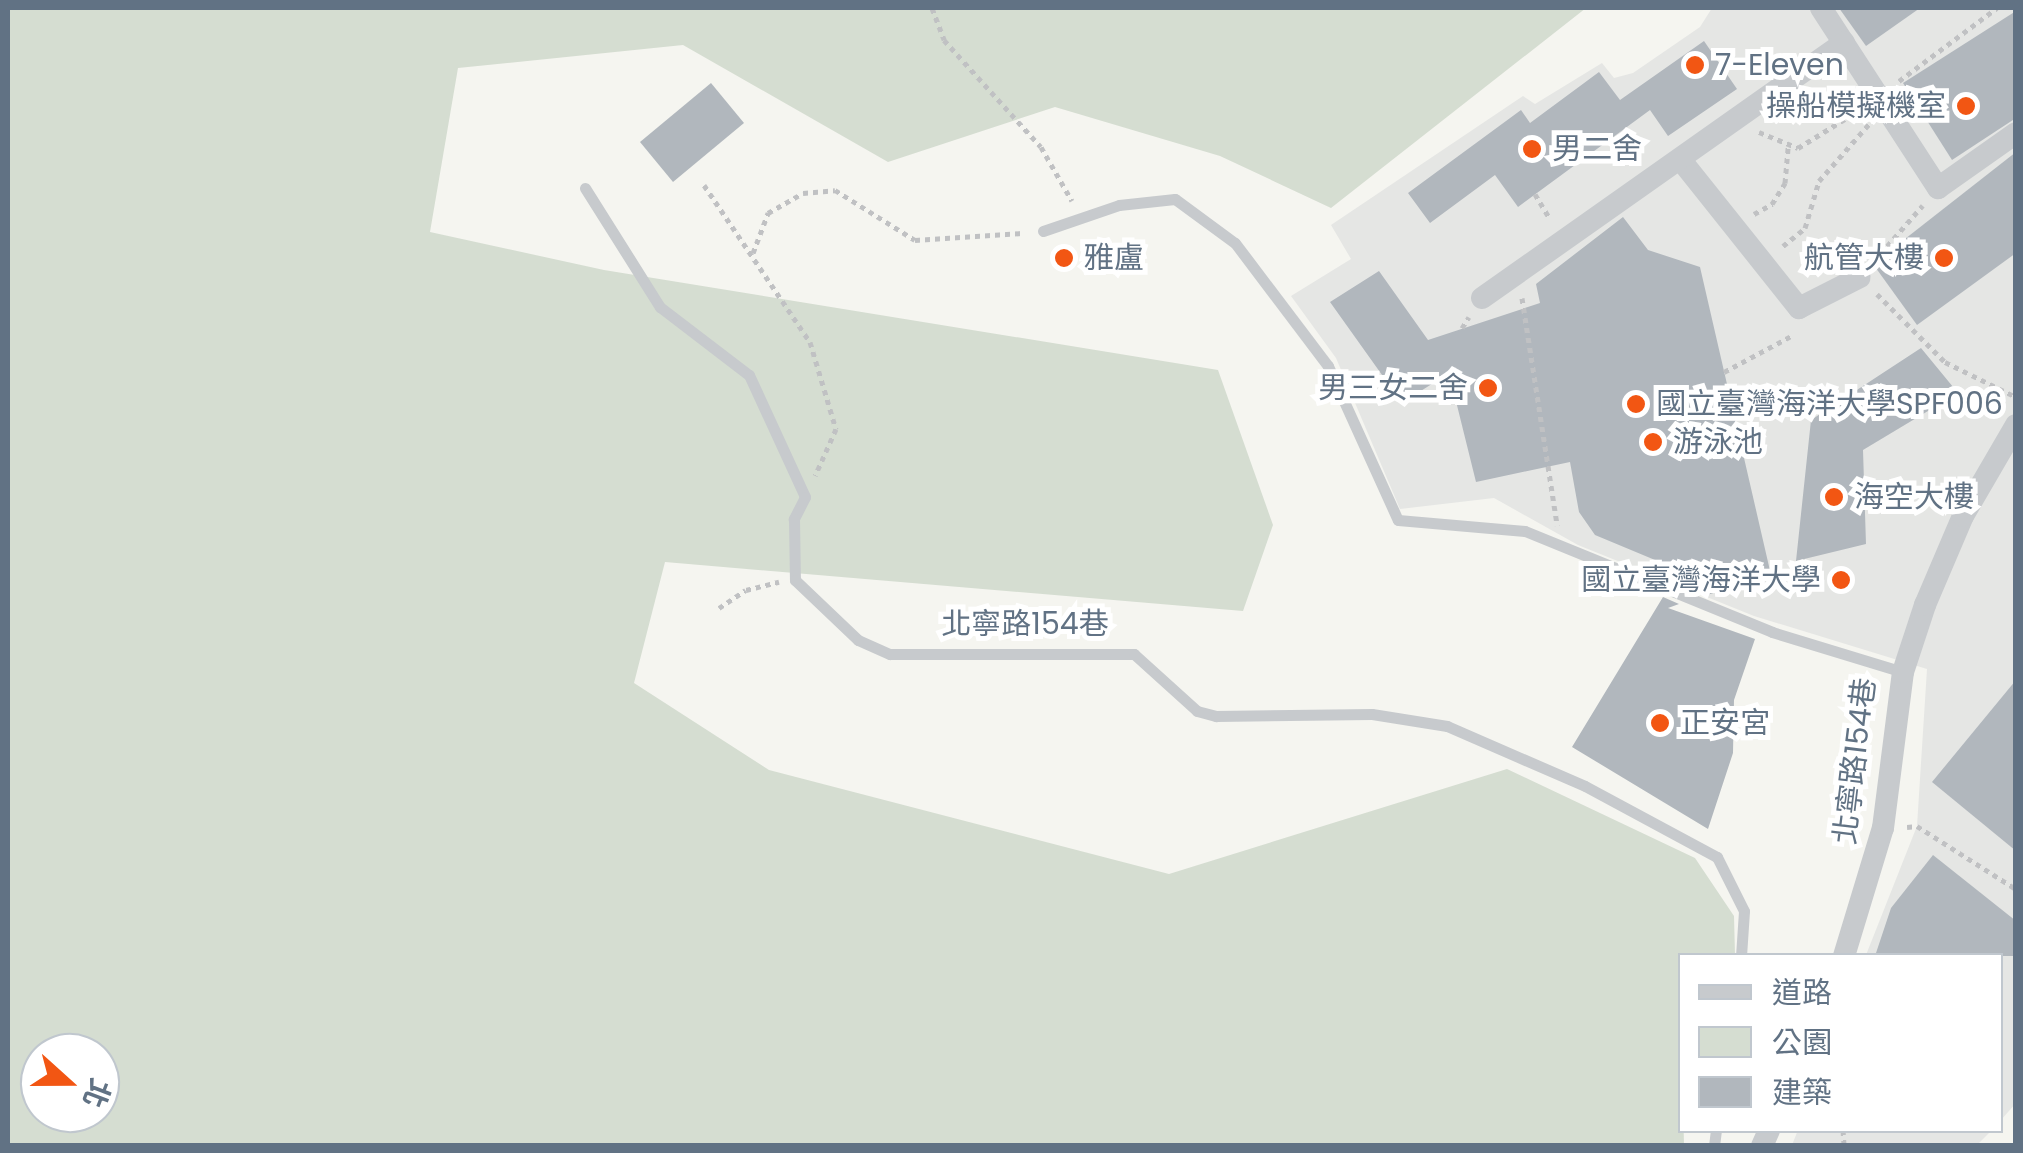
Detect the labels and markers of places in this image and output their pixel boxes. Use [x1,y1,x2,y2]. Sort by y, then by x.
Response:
place label: 7-Eleven [1715,47,1844,83]
marker: 7-Eleven [1684,54,1706,76]
place label: 操船模擬機室 [1766,88,1946,124]
marker: 操船模擬機室 [1955,95,1977,117]
place label: 男二舍 [1552,131,1642,167]
marker: 男二舍 [1521,138,1543,160]
place label: 雅盧 [1084,240,1144,276]
place label: 航管大樓 [1804,240,1924,276]
marker: 雅盧 [1053,247,1075,269]
marker: 航管大樓 [1933,247,1955,269]
place label: 男三女二舍 [1318,370,1468,406]
marker: 男三女二舍 [1477,377,1499,399]
place label: 國立臺灣海洋大學SPF006 [1656,386,2003,422]
marker: 國立臺灣海洋大學SPF006 [1625,393,1647,415]
place label: 游泳池 [1673,424,1763,460]
marker: 游泳池 [1642,431,1664,453]
place label: 海空大樓 [1854,479,1974,515]
marker: 海空大樓 [1823,486,1845,508]
place label: 國立臺灣海洋大學 [1581,562,1821,598]
marker: 國立臺灣海洋大學 [1830,569,1852,591]
place label: 正安宮 [1680,705,1770,741]
marker: 正安宮 [1649,712,1671,734]

